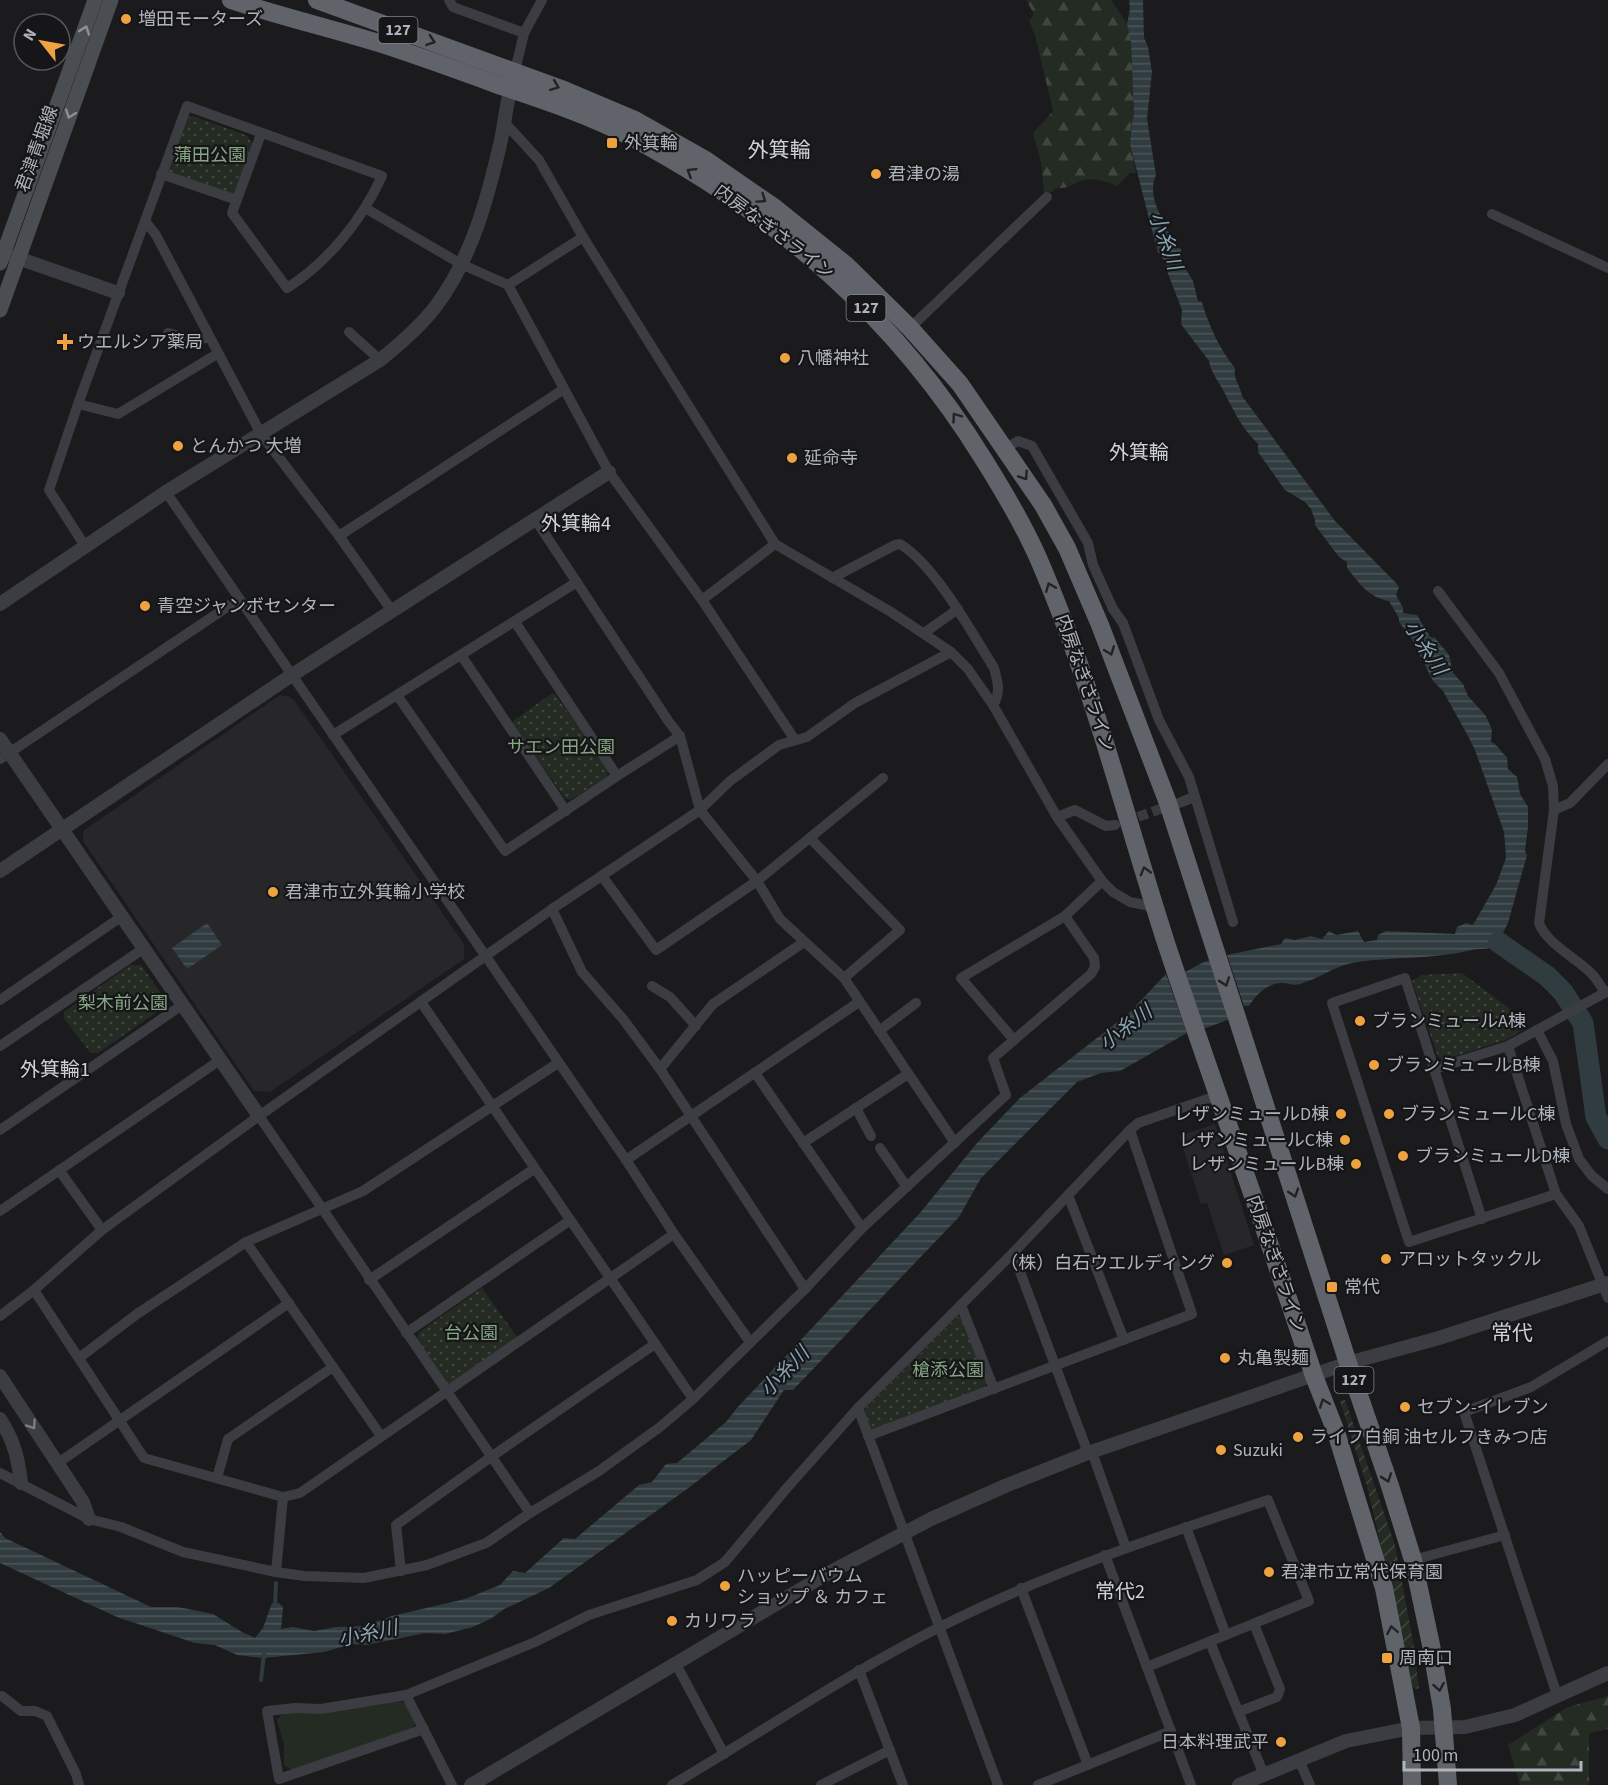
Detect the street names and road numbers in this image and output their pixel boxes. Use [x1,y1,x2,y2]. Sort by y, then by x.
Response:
road number: 127 [378,17,418,43]
street label: 君津青堀線 [10,102,64,196]
street label: 内房なぎさライン [709,179,839,285]
road number: 127 [846,295,886,321]
street label: 内房なぎさライン [1050,611,1120,755]
street label: 内房なぎさライン [1241,1192,1311,1336]
road number: 127 [1334,1367,1374,1393]

